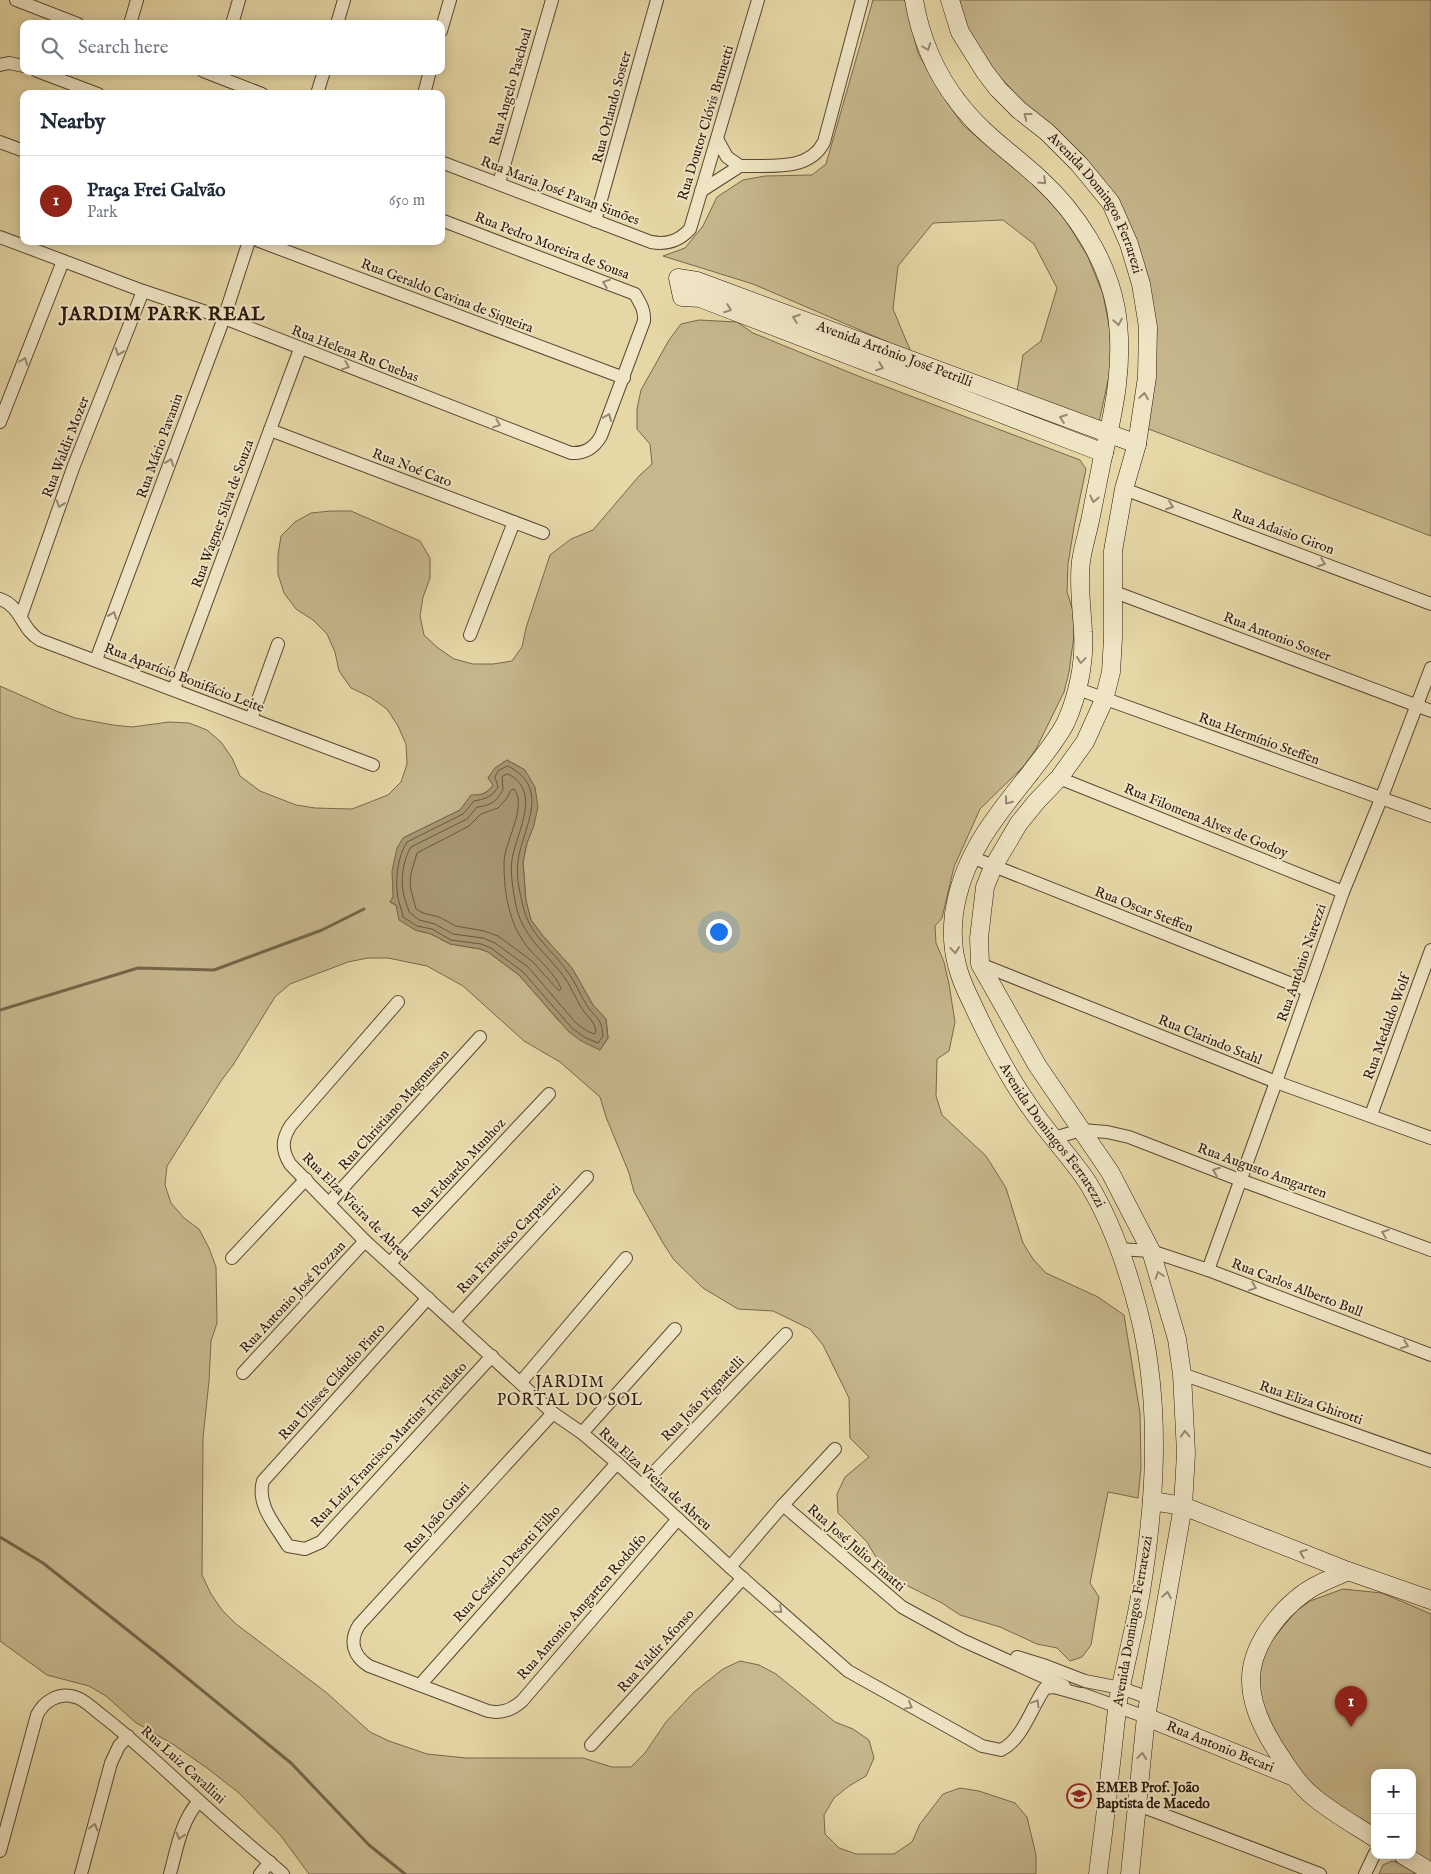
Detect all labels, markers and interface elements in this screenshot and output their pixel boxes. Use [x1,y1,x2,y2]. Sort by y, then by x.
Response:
search box [20,20,445,75]
street label: Rua Angelo Paschoal [486,26,537,148]
icon: search [38,34,66,62]
text: Search here [78,36,169,60]
one-way arrow [921,42,932,51]
street label: Rua Doutor Clóvis Brunetti [674,43,738,203]
street label: Rua Orlando Soster [588,49,636,165]
text: Nearby [40,109,105,136]
one-way arrow [1024,114,1033,122]
street label: Avenida Domingos Ferrarezi [1043,128,1146,276]
street label: Rua Maria José Pavan Simões [478,152,642,230]
one-way arrow [1037,175,1046,184]
text: Praça Frei Galvão [87,179,226,203]
text: 1 [53,191,59,211]
text: 650 m [389,191,425,211]
text: Park [87,203,117,223]
street label: Rua Pedro Moreira de Sousa [472,208,633,284]
street label: Rua Geraldo Cavina de Siqueira [358,255,537,338]
one-way arrow [602,279,611,289]
one-way arrow [723,302,732,313]
district label: JARDIM PARK REAL [57,303,266,327]
one-way arrow [793,314,801,324]
street label: Avenida Artônio José Petrilli [813,317,975,391]
one-way arrow [1112,317,1122,326]
street label: Rua Helena Ru Cuebas [289,321,421,387]
one-way arrow [115,347,125,356]
one-way arrow [18,357,28,365]
one-way arrow [341,360,350,370]
one-way arrow [875,361,884,371]
street label: Rua Mário Pavanin [133,391,188,501]
one-way arrow [1139,391,1149,400]
street label: Rua Waldir Mozer [38,394,94,500]
one-way arrow [602,413,613,422]
one-way arrow [1060,414,1068,424]
one-way arrow [493,419,501,429]
street label: Rua Wagner Silva de Souza [188,437,259,591]
street label: Rua Noé Cato [370,445,455,492]
one-way arrow [164,458,174,467]
one-way arrow [1090,495,1100,504]
one-way arrow [56,499,66,508]
one-way arrow [1165,500,1173,510]
street label: Rua Adaisio Giron [1229,505,1337,559]
one-way arrow [1317,557,1326,567]
street label: Rua Antonio Soster [1221,608,1333,666]
one-way arrow [107,611,117,619]
street label: Rua Aparício Bonifácio Leite [101,639,267,717]
one-way arrow [1076,656,1087,664]
street label: Rua Hermínio Steffen [1196,709,1322,769]
street label: Rua Filomena Alves de Godoy [1121,780,1291,862]
one-way arrow [1005,795,1013,804]
street label: Rua Oscar Steffen [1092,883,1196,937]
street label: Rua Antônio Narezzi [1273,901,1331,1024]
your location [706,919,732,945]
one-way arrow [949,946,960,954]
street label: Rua Medaldo Wolf [1360,969,1415,1082]
street label: Rua Clarindo Stahl [1155,1011,1265,1069]
street label: Rua Christiano Magnusson [335,1045,454,1174]
street label: Avenida Domingos Ferrarezzi [995,1059,1109,1211]
street label: Rua Eduardo Munhoz [408,1114,510,1222]
street label: Rua Augusto Amgarten [1195,1139,1330,1203]
street label: Rua Elza Vieira de Abreu [298,1149,414,1265]
one-way arrow [1212,1167,1221,1177]
street label: Rua Francisco Carpanezi [453,1180,565,1298]
one-way arrow [1381,1229,1390,1239]
street label: Rua Antonio José Pozzan [236,1237,350,1357]
street label: Rua Carlos Alberto Bull [1229,1255,1365,1321]
one-way arrow [1154,1271,1164,1279]
one-way arrow [1248,1281,1257,1291]
street label: Rua Ulisses Cláudio Pinto [275,1319,390,1444]
one-way arrow [1400,1339,1409,1349]
street label: Rua João Pignatelli [658,1352,749,1446]
street label: Rua Luiz Francisco Martins Trivellato [307,1358,471,1532]
district label: JARDIM PORTAL DO SOL [497,1373,643,1411]
street label: Rua Eliza Ghirotti [1257,1377,1365,1429]
street label: Rua Elza Vieira de Abreu [595,1423,715,1535]
one-way arrow [1179,1430,1190,1438]
street label: Rua João Guari [400,1478,474,1557]
street label: Rua José Julio Finatti [803,1500,909,1596]
street label: Rua Cesário Desotti Filho [450,1501,565,1626]
street label: Rua Antonio Amgarten Rodolfo [514,1530,651,1684]
street label: Avenida Domingos Ferrarezzi [1109,1534,1157,1709]
one-way arrow [1299,1549,1308,1559]
one-way arrow [1162,1591,1172,1600]
one-way arrow [774,1604,783,1613]
street label: Rua Valdir Afonso [614,1605,699,1697]
pin: 1 [1335,1686,1367,1727]
one-way arrow [1029,1699,1039,1708]
one-way arrow [904,1700,913,1710]
street label: Rua Antonio Becari [1164,1717,1277,1777]
street label: Rua Luiz Cavallini [137,1722,229,1808]
one-way arrow [1136,1752,1147,1760]
map controls [1371,1769,1416,1859]
button: + [1371,1769,1416,1814]
place label: EMEB Prof. João Baptista de Macedo [1096,1779,1210,1813]
school or university icon: EMEB Prof. João Baptista de Macedo [1066,1783,1092,1809]
button: − [1371,1814,1416,1859]
one-way arrow [88,1823,99,1831]
one-way arrow [176,1831,186,1839]

